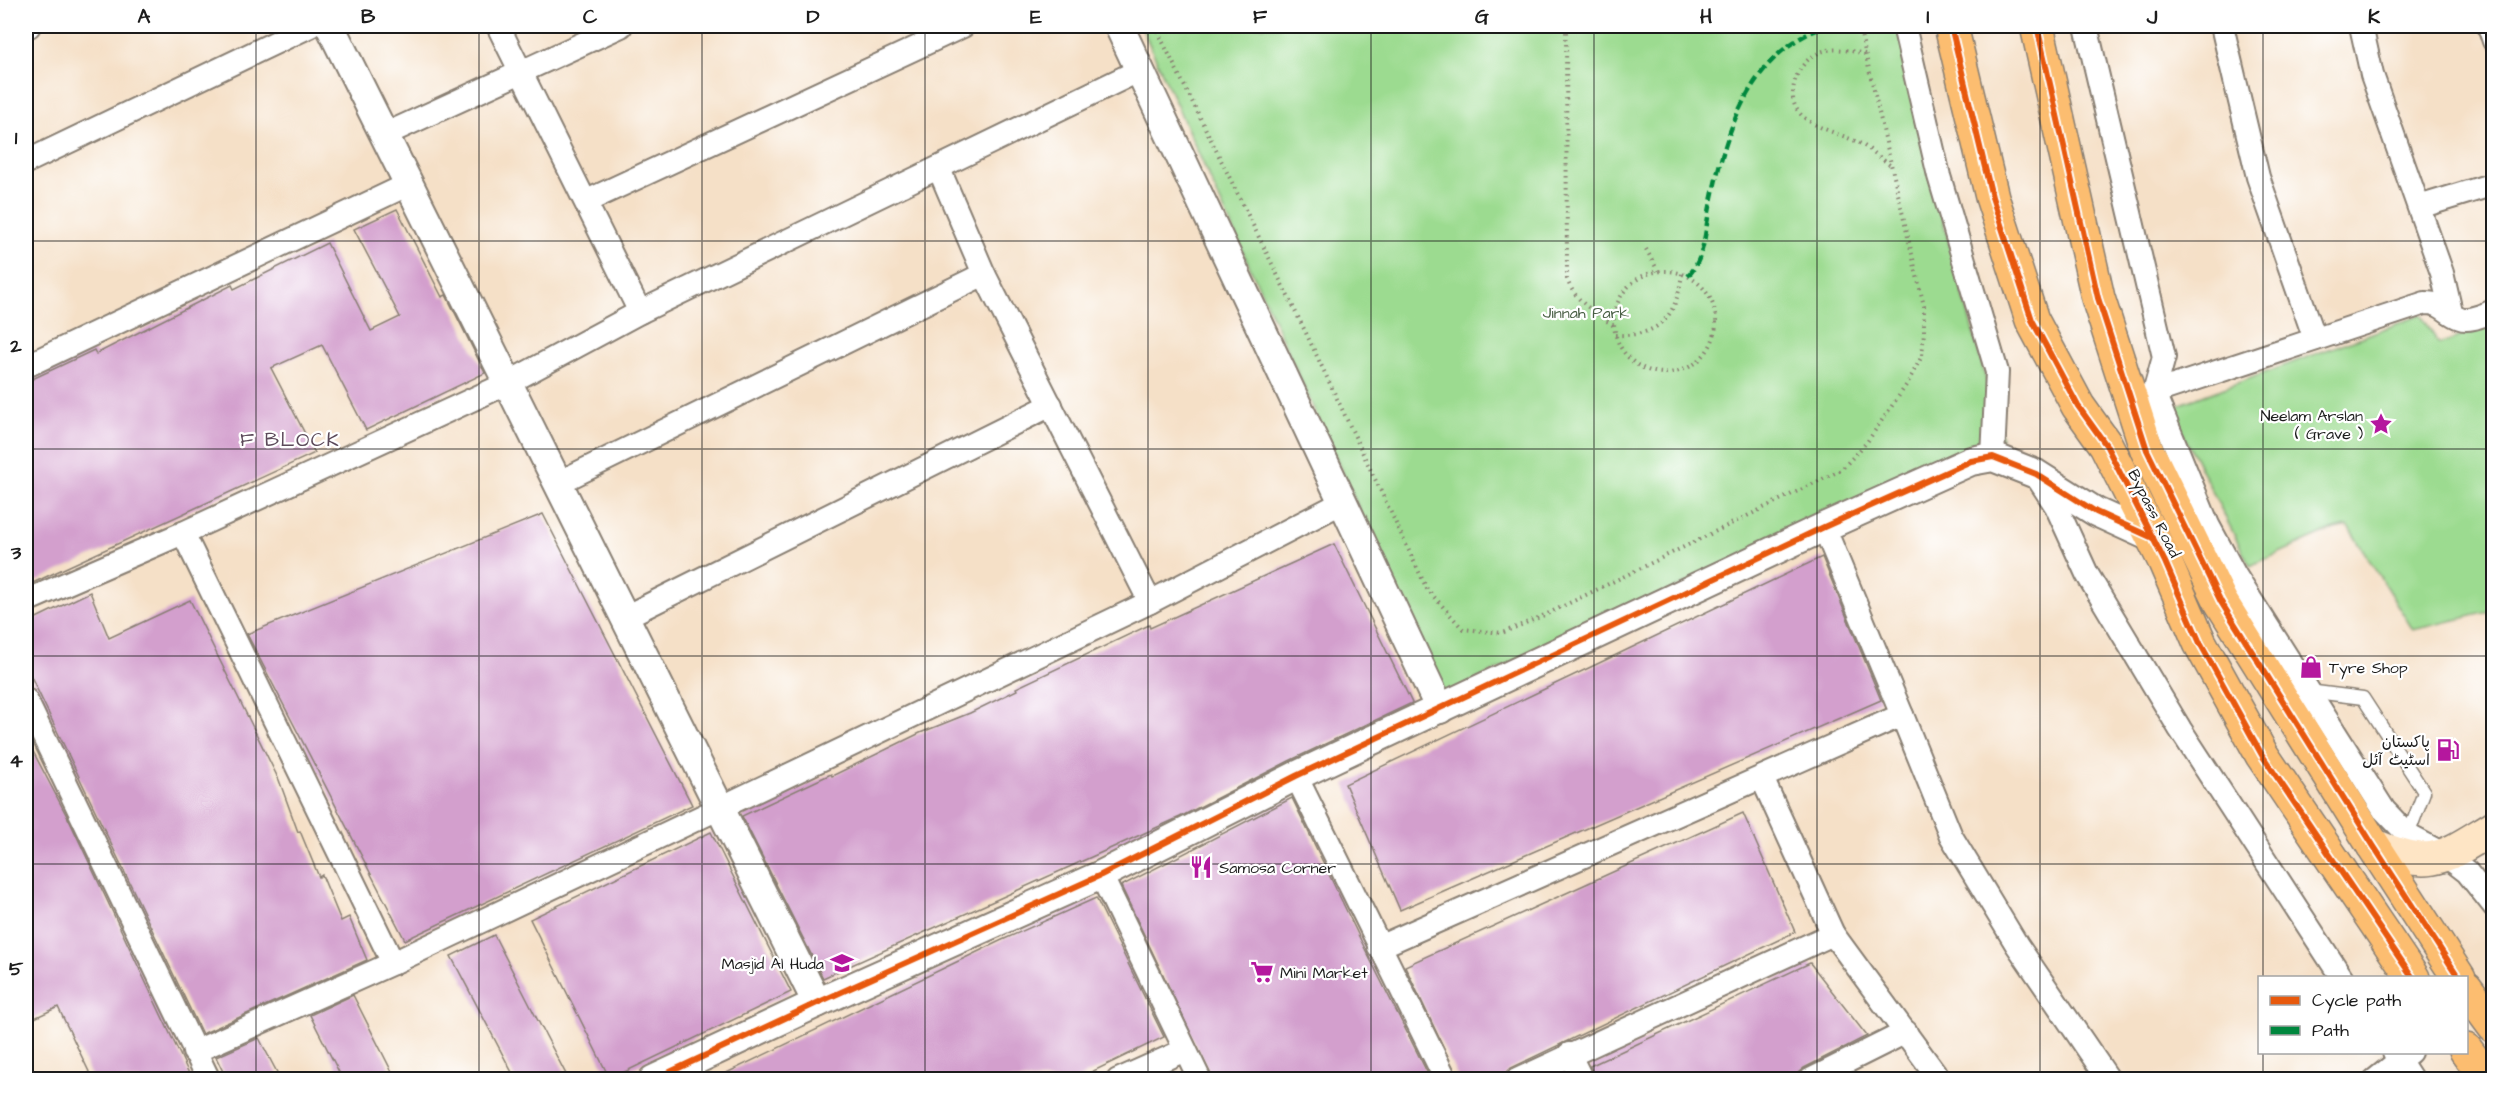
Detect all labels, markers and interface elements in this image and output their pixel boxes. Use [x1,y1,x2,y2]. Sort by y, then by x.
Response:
text: A [138,3,151,31]
text: B [361,3,376,31]
text: C [583,3,598,31]
text: D [807,3,820,31]
text: E [1030,3,1042,31]
text: F [1253,3,1268,31]
text: G [1475,3,1489,31]
text: H [1700,3,1712,31]
text: I [1926,3,1930,31]
text: J [2146,3,2158,31]
text: K [2368,3,2381,31]
text: 1 [15,124,18,152]
park label: Jinnah Park [1543,302,1629,324]
text: 2 [9,332,22,360]
place label: Neelam Arslan ( Grave ) [2260,405,2363,445]
place icon: Neelam Arslan ( Grave ) [2368,411,2394,437]
district label: F BLOCK [240,426,340,454]
street label: Bypass Road [2122,466,2186,562]
text: 3 [10,539,22,567]
shop icon: Tyre Shop [2298,654,2324,680]
place label: Tyre Shop [2329,657,2408,680]
place label: پاکستان اسٹیٹ آئل [2362,731,2430,771]
fuel station icon: پاکستان اسٹیٹ آئل [2435,737,2461,763]
text: 4 [9,747,23,775]
restaurant icon: Samosa Corner [1188,854,1214,880]
place label: Samosa Corner [1219,857,1336,879]
school or university icon: Masjid Al Huda [829,950,855,976]
place label: Masjid Al Huda [721,953,824,975]
text: 5 [9,955,24,983]
supermarket icon: Mini Market [1249,959,1275,985]
place label: Mini Market [1280,962,1368,984]
legend [2258,976,2468,1054]
text: Cycle path [2312,988,2401,1014]
text: Path [2312,1018,2349,1043]

